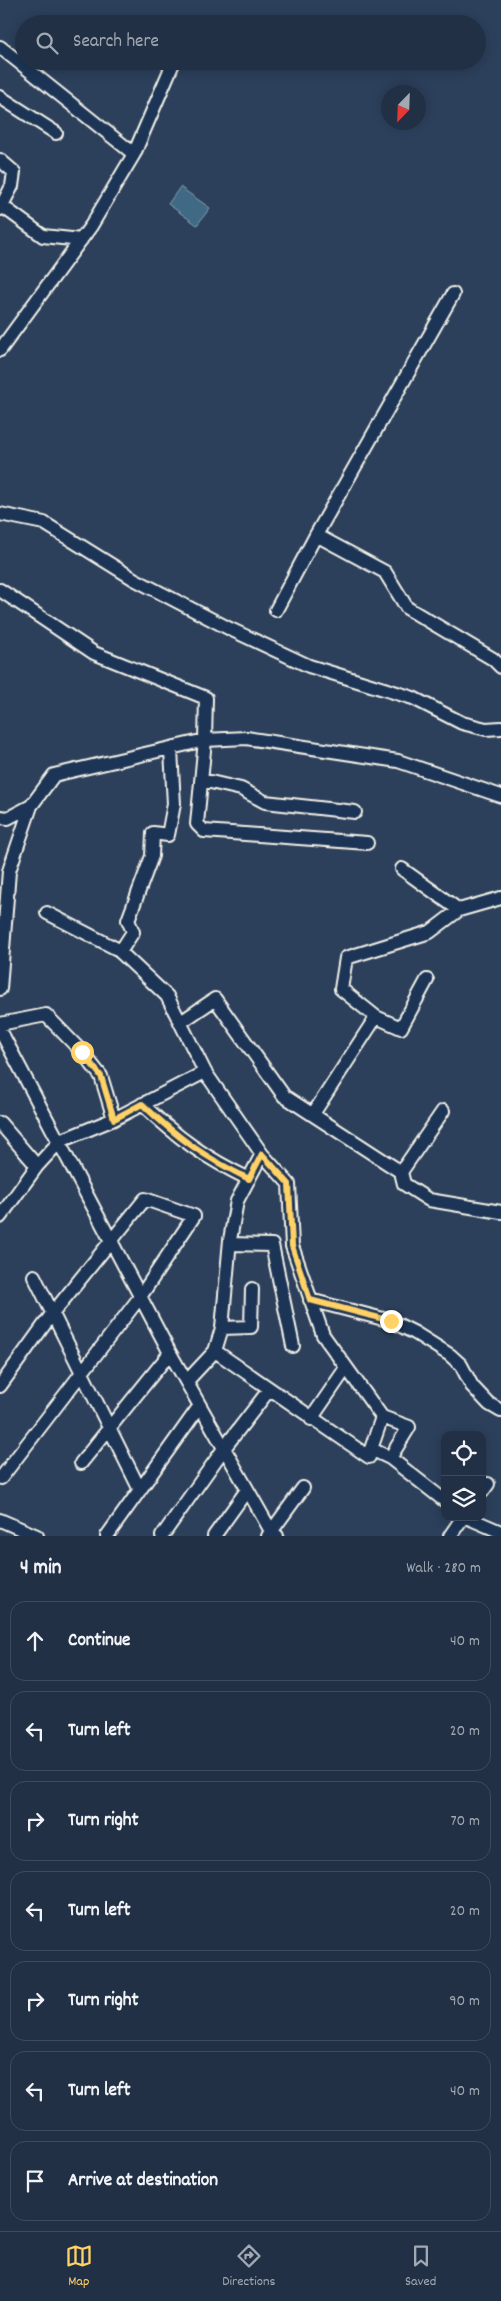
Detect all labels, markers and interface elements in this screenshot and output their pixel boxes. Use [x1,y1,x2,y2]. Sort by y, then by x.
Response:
search box [15,15,486,70]
icon: search [33,29,61,57]
text: Search here [73,29,159,56]
north arrow [381,85,426,130]
route start [71,1041,94,1064]
route end [380,1310,403,1333]
map controls [441,1431,486,1521]
button: locate [441,1431,486,1476]
button: layers [441,1476,486,1521]
text: 4 min [20,1554,62,1584]
text: Walk · 280 m [406,1557,481,1580]
icon: ahead [21,1627,49,1655]
text: Continue [68,1628,130,1655]
text: 40 m [450,1630,480,1653]
icon: left [21,1717,49,1745]
text: Turn left [68,1718,131,1745]
text: 20 m [450,1720,480,1743]
icon: right [21,1807,49,1835]
text: Turn right [68,1808,139,1835]
text: 70 m [450,1810,480,1833]
icon: left [21,1897,49,1925]
text: Turn left [68,1898,131,1925]
text: 20 m [450,1900,480,1923]
icon: right [21,1987,49,2015]
text: Turn right [68,1988,139,2015]
text: 90 m [449,1990,480,2013]
icon: left [21,2077,49,2105]
text: Turn left [68,2078,131,2105]
text: 40 m [450,2080,480,2103]
icon: arrive [21,2167,49,2195]
text: Arrive at destination [68,2168,218,2195]
tab: Map [65,2242,93,2292]
tab: Directions [222,2242,275,2292]
tab: Saved [405,2242,436,2292]

